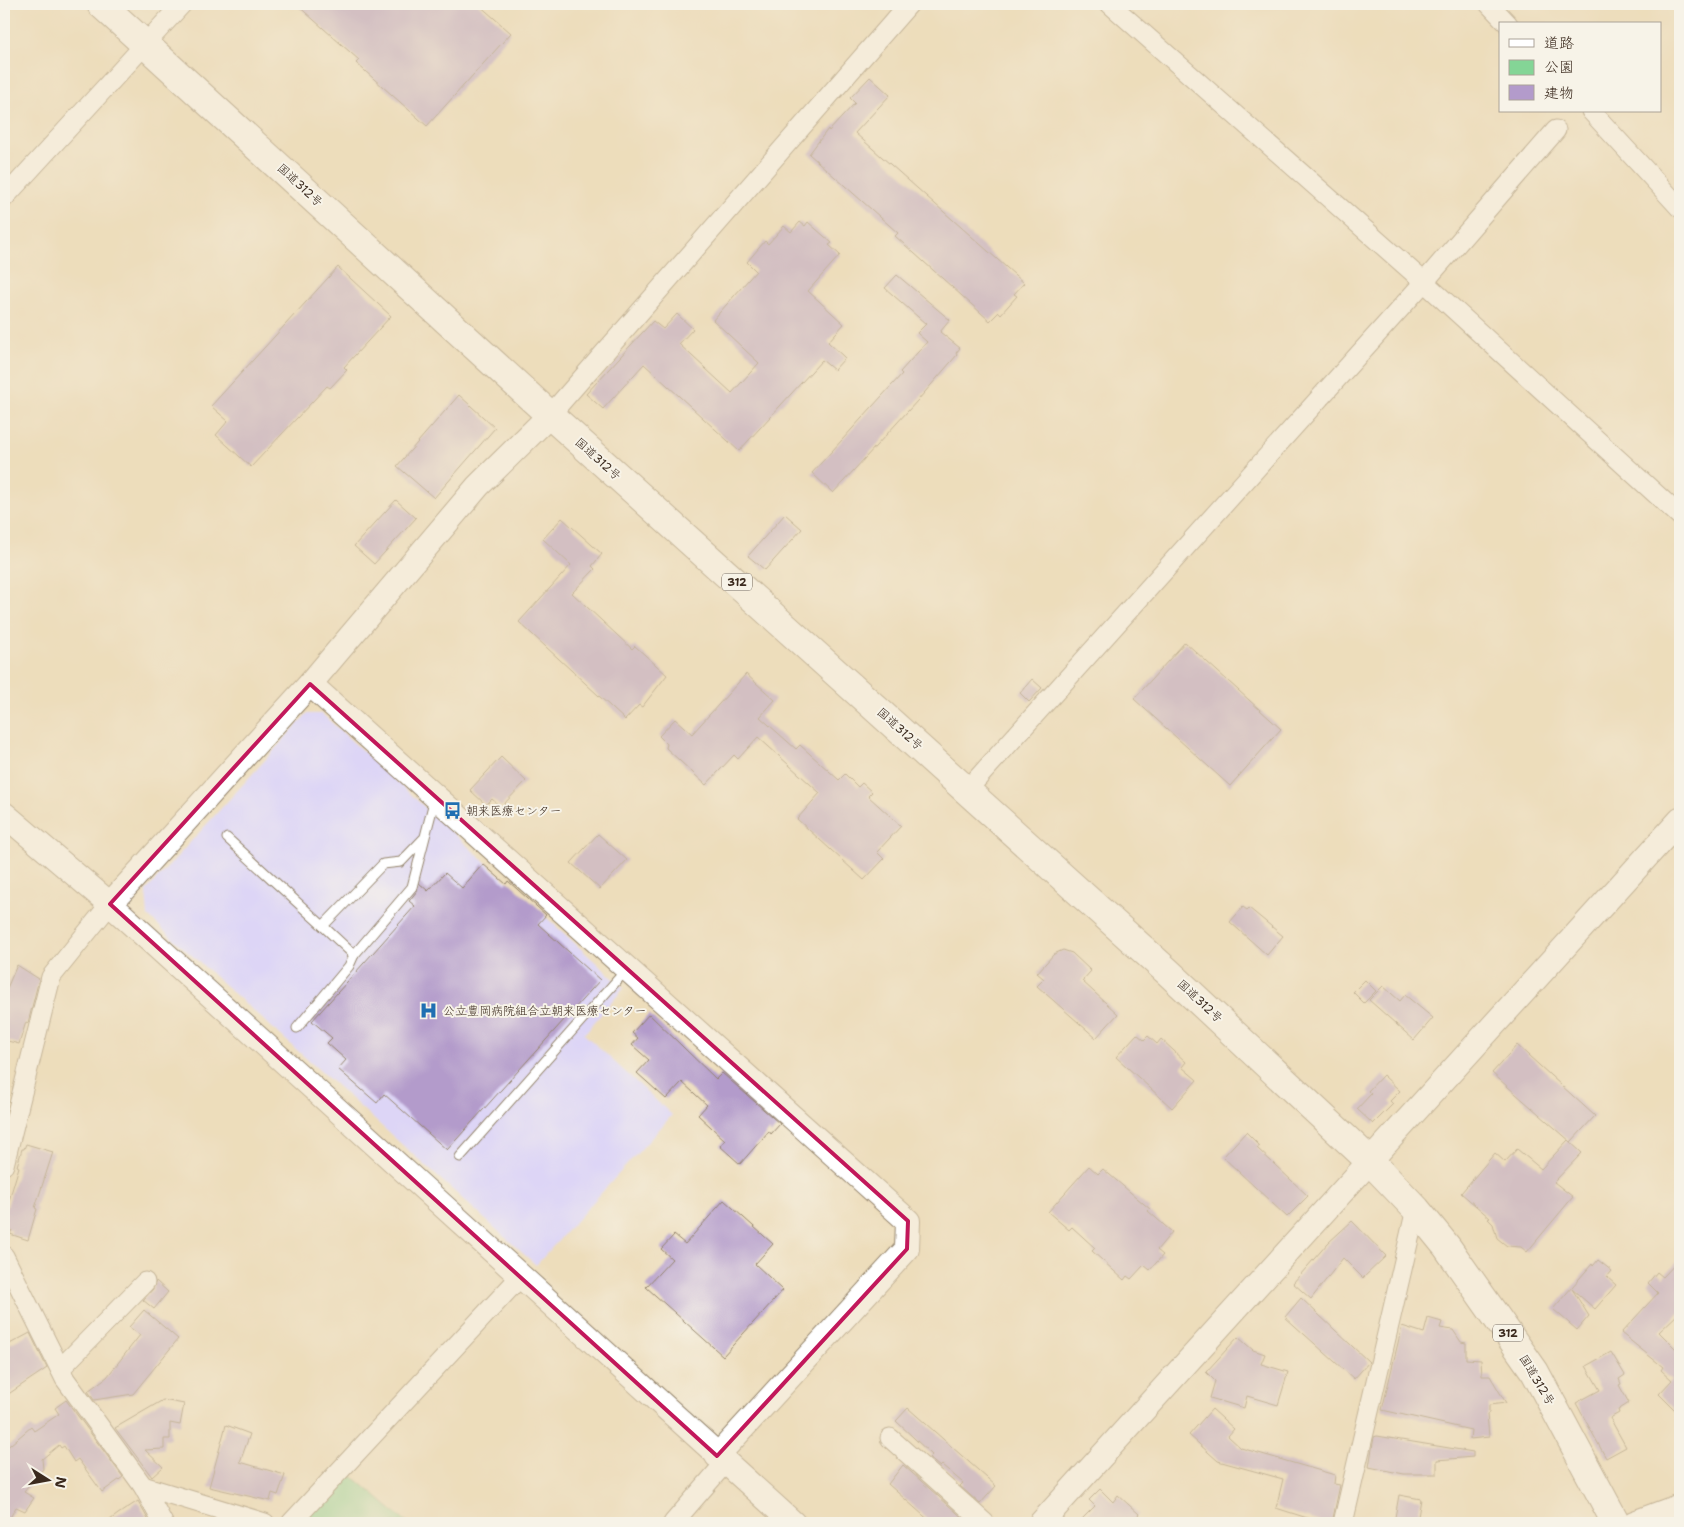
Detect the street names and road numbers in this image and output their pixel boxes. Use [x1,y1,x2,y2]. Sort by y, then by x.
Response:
street label: 国道312号 [274,160,326,210]
street label: 国道312号 [572,434,624,484]
road number: 312 [722,574,752,590]
street label: 国道312号 [874,704,926,754]
street label: 国道312号 [1174,976,1226,1026]
road number: 312 [1493,1325,1523,1342]
street label: 国道312号 [1516,1352,1558,1408]

